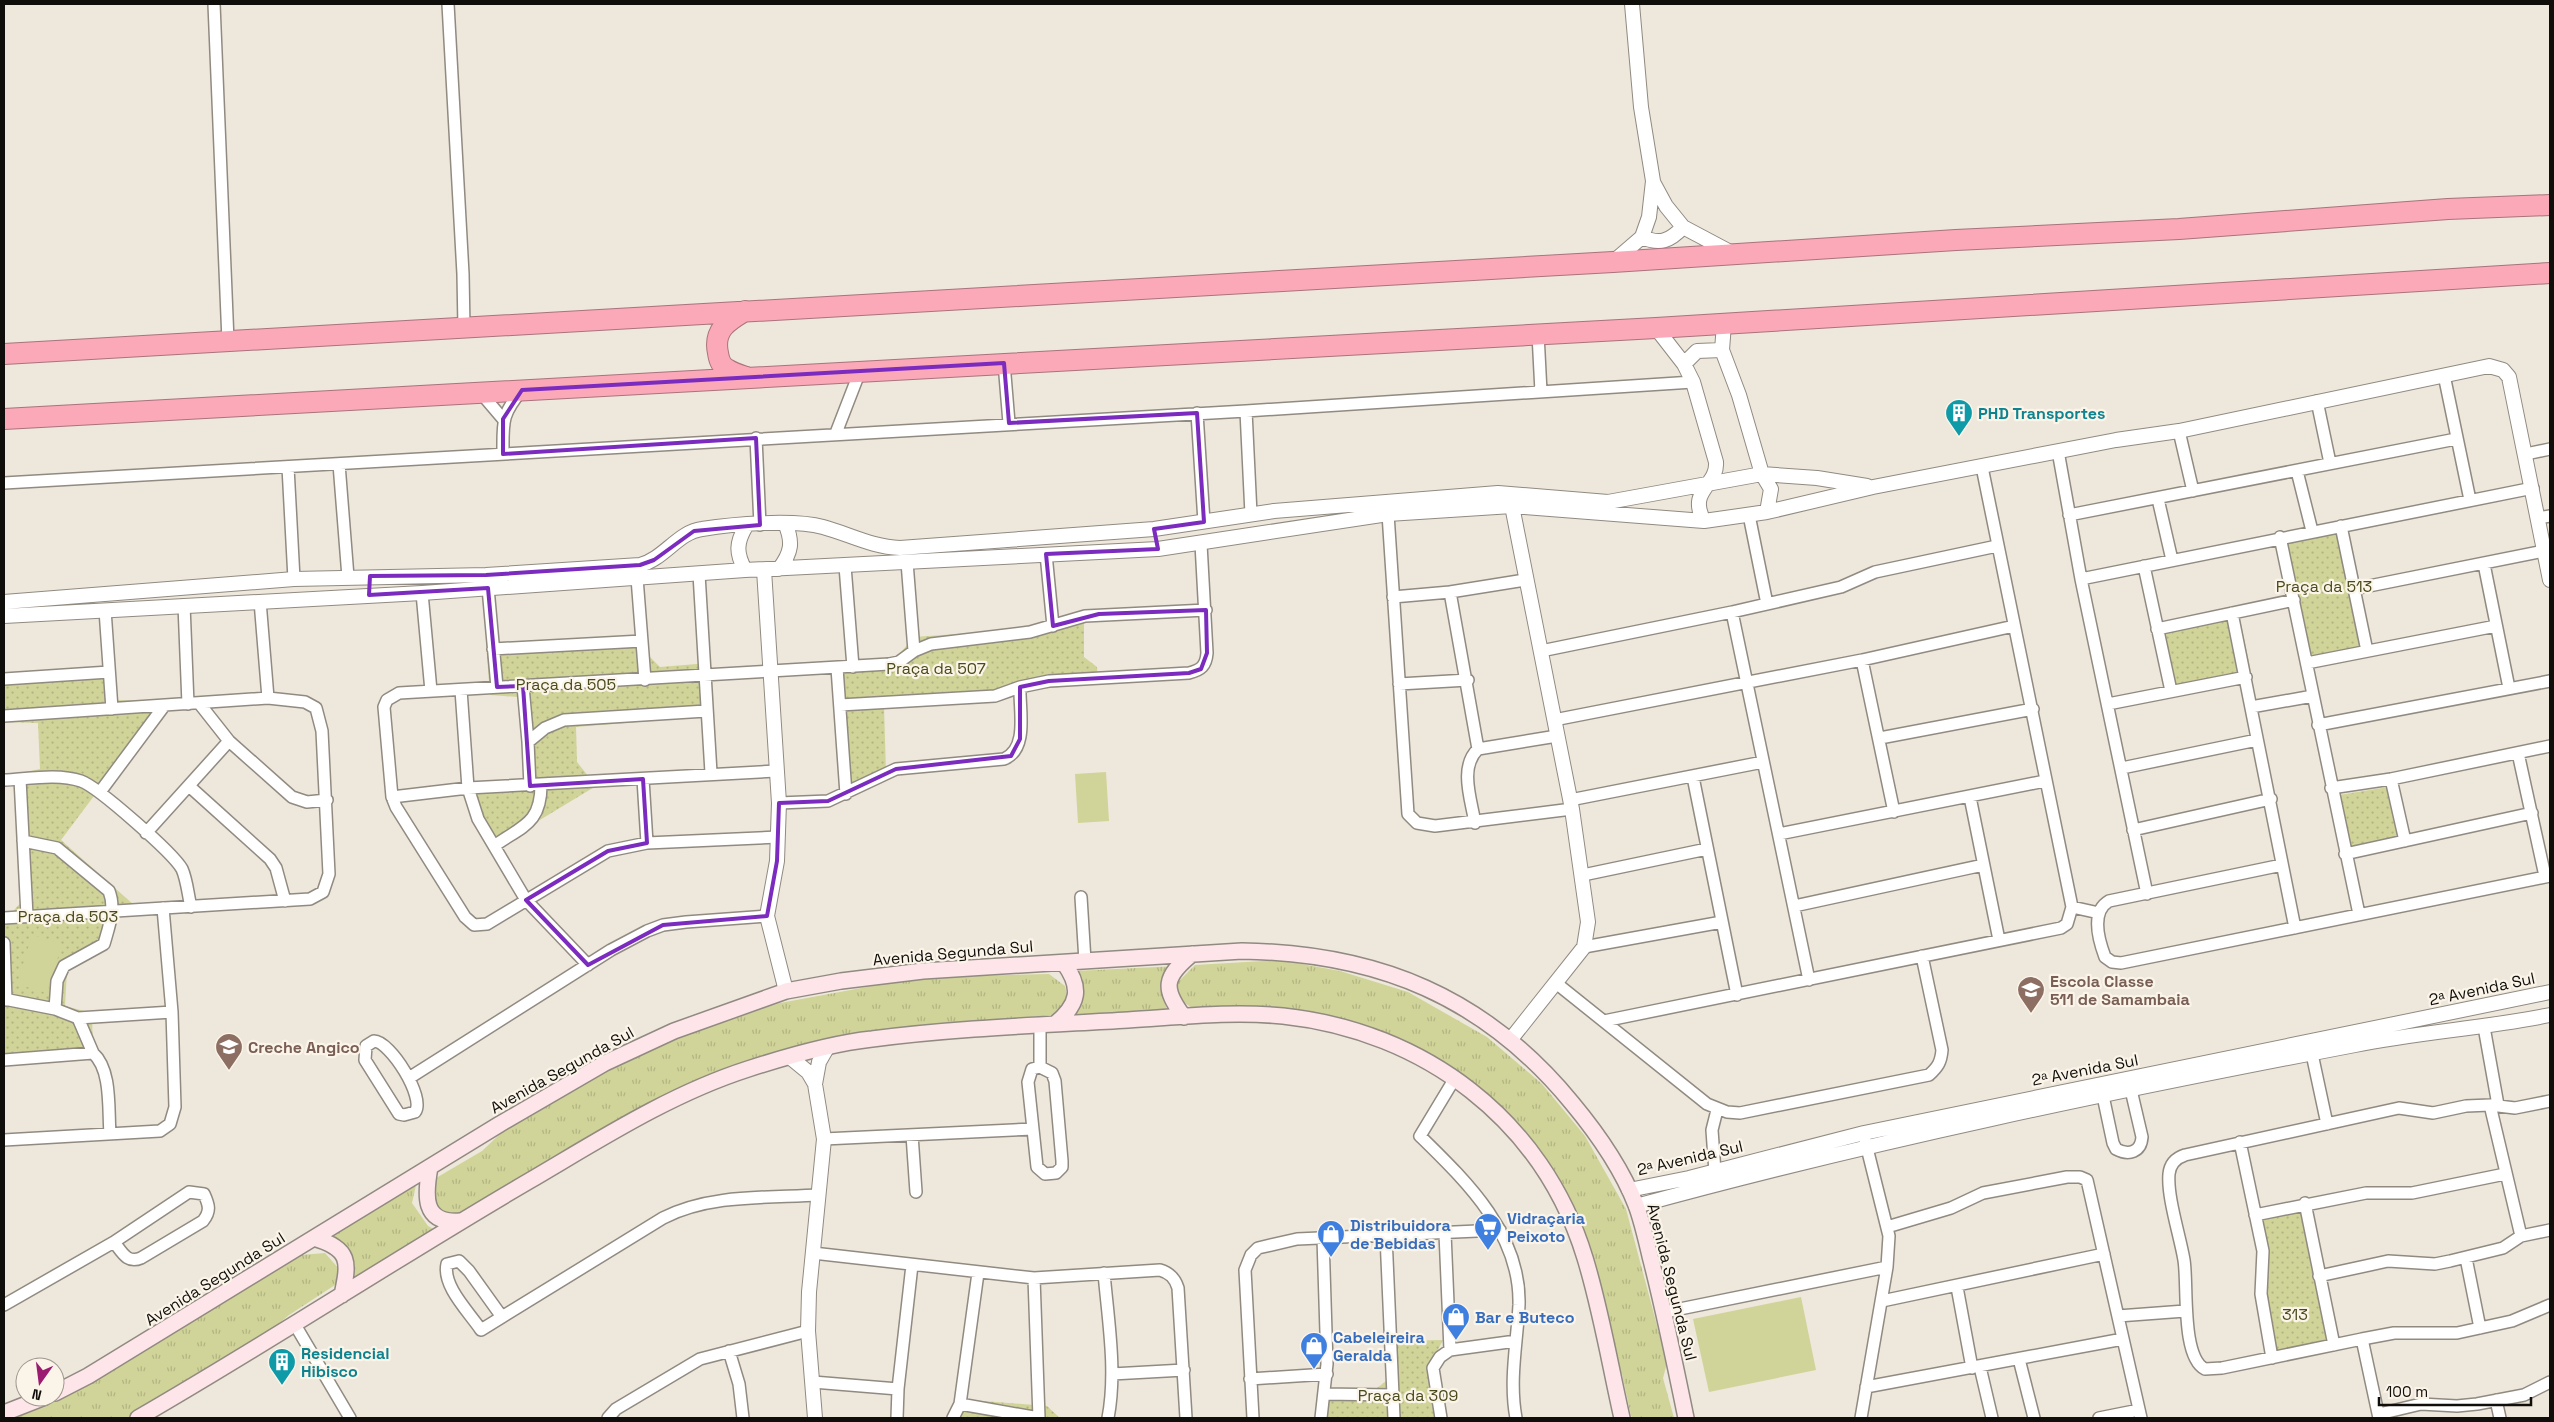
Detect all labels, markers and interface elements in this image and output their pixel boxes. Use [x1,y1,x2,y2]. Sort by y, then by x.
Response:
building icon: PHD Transportes [1944,398,1974,437]
place label: PHD Transportes [1978,403,2105,424]
park label: Praça da 513 [2276,576,2372,597]
park label: Praça da 507 [886,658,986,679]
park label: Praça da 505 [516,674,616,695]
park label: Praça da 503 [18,906,118,927]
street label: Avenida Segunda Sul [872,936,1034,970]
street label: 2ᵃ Avenida Sul [2427,968,2537,1010]
place label: Escola Classe 511 de Samambaia [2050,971,2190,1010]
school or university icon: Escola Classe 511 de Samambaia [2016,975,2046,1014]
street label: Avenida Segunda Sul [486,1022,638,1118]
school or university icon: Creche Angico [214,1032,244,1071]
place label: Creche Angico [248,1037,360,1058]
street label: 2ᵃ Avenida Sul [2030,1049,2140,1091]
street label: 2ᵃ Avenida Sul [1635,1136,1745,1180]
street label: Avenida Segunda Sul [1642,1201,1702,1363]
place label: Vidraçaria Peixoto [1507,1208,1585,1247]
supermarket icon: Vidraçaria Peixoto [1473,1212,1503,1251]
place label: Distribuidora de Bebidas [1350,1215,1451,1254]
shop icon: Distribuidora de Bebidas [1316,1219,1346,1258]
street label: Avenida Segunda Sul [141,1227,289,1331]
shop icon: Bar e Buteco [1441,1302,1471,1341]
park label: 313 [2282,1304,2308,1325]
place label: Bar e Buteco [1475,1307,1575,1328]
place label: Cabeleireira Geralda [1333,1327,1425,1366]
shop icon: Cabeleireira Geralda [1299,1331,1329,1370]
place label: Residencial Hibisco [301,1343,389,1382]
building icon: Residencial Hibisco [267,1347,297,1386]
north arrow [15,1357,65,1407]
scale bar [2379,1374,2532,1406]
text: 100 m [2386,1382,2428,1401]
text: N [30,1385,44,1404]
park label: Praça da 309 [1358,1385,1458,1406]

